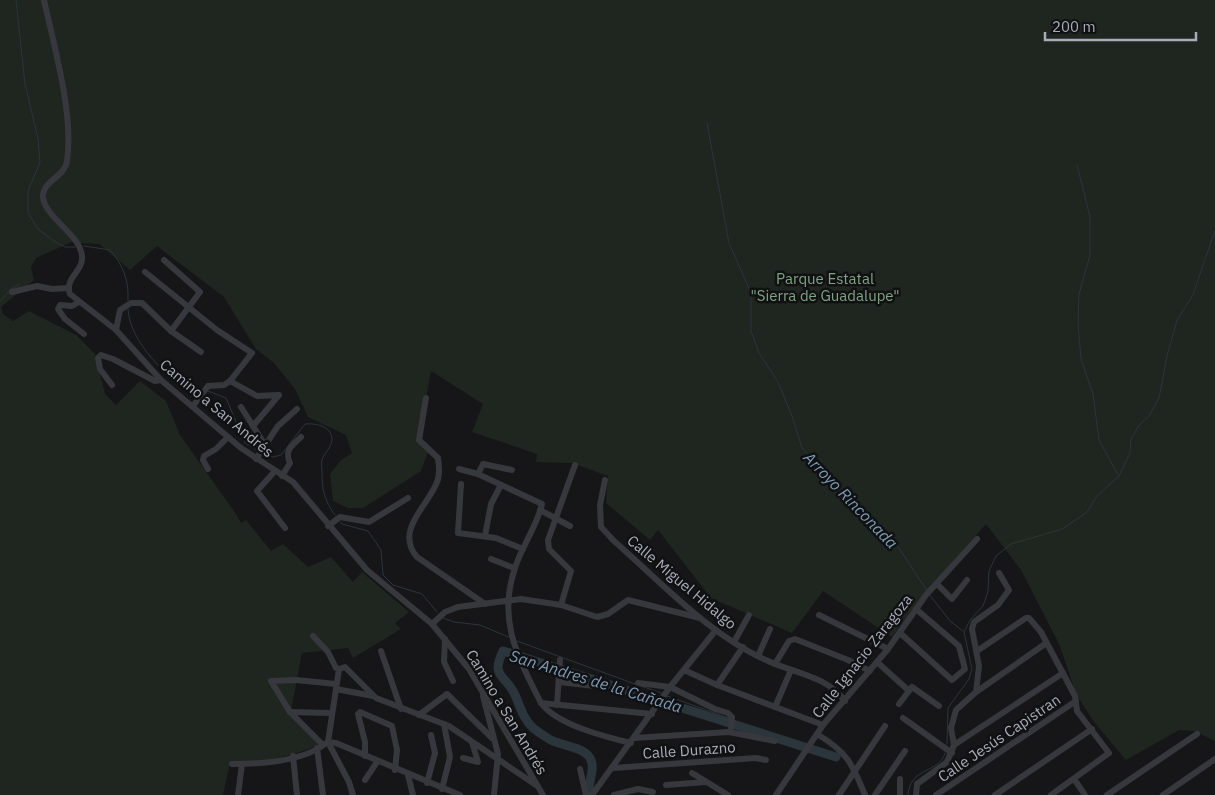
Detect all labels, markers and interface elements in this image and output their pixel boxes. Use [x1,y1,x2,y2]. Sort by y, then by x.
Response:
scale bar [1045,10,1196,42]
text: 200 m [1052,17,1096,36]
park label: Parque Estatal "Sierra de Guadalupe" [750,269,900,305]
street label: Camino a San Andrés [156,355,278,461]
water label: Arroyo Rinconada [799,447,902,553]
street label: Calle Miguel Hidalgo [624,531,740,633]
street label: Calle Ignacio Zaragoza [808,590,916,722]
water label: San Andres de la Cañada [507,645,685,717]
street label: Camino a San Andrés [462,646,552,778]
street label: Calle Jesús Capistran [934,690,1064,786]
street label: Calle Durazno [642,737,736,763]

